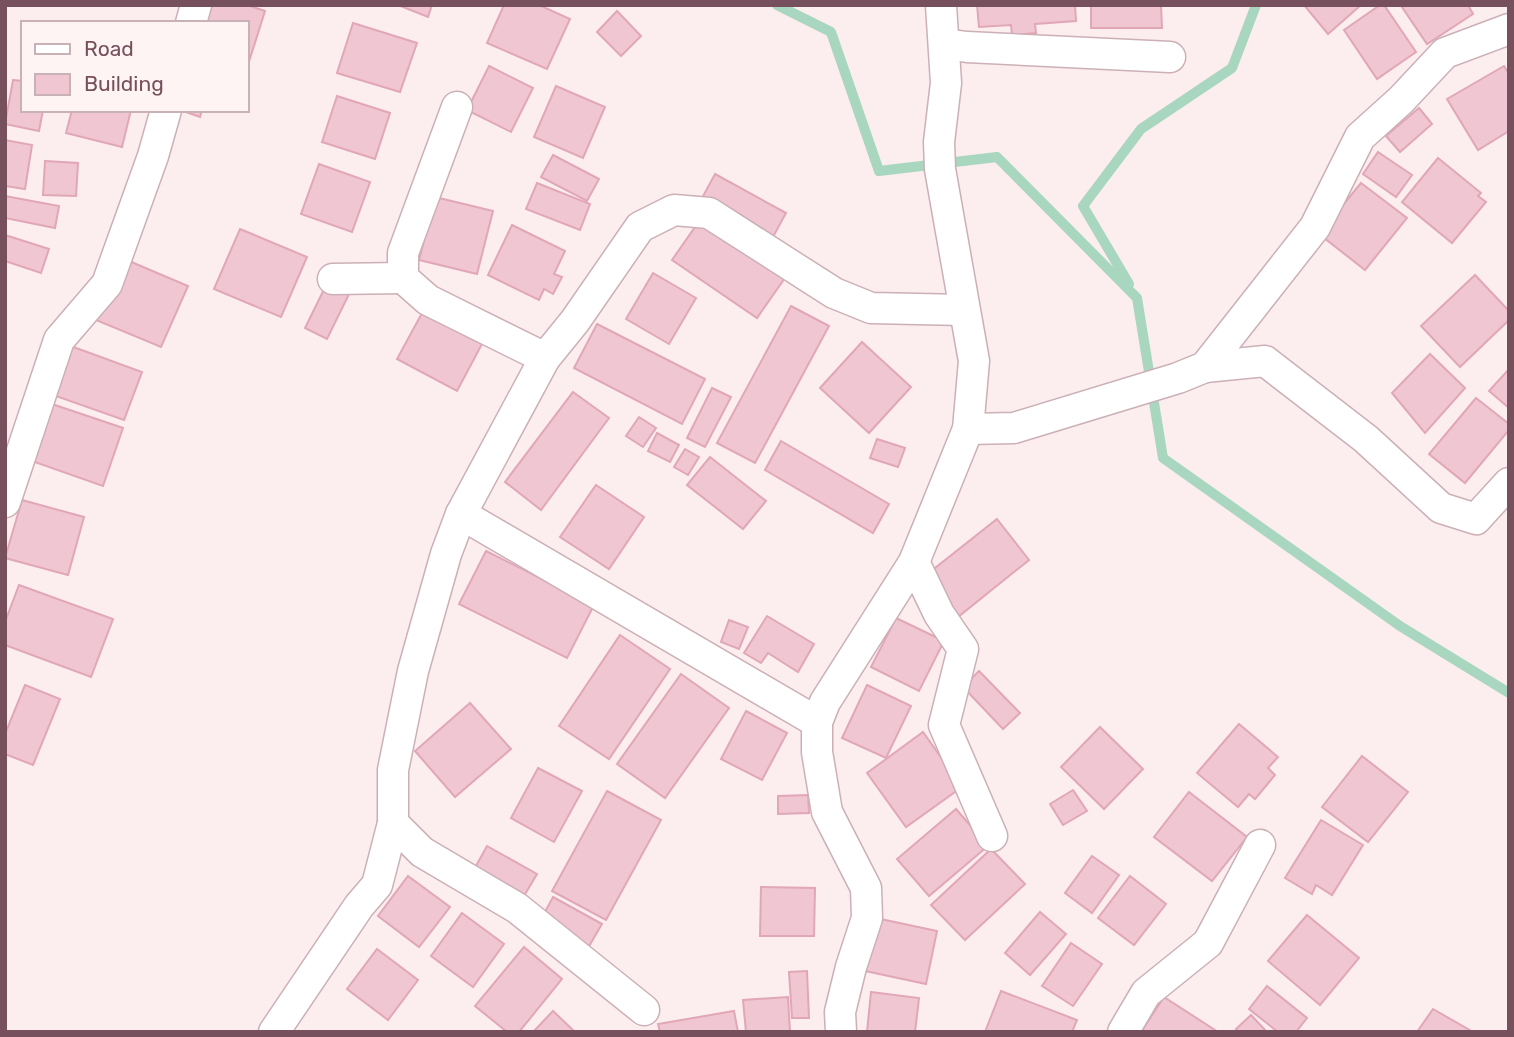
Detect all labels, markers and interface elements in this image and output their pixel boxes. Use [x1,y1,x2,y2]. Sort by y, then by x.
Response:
legend [21,21,248,112]
text: Road [84,36,134,61]
text: Building [84,71,164,96]

